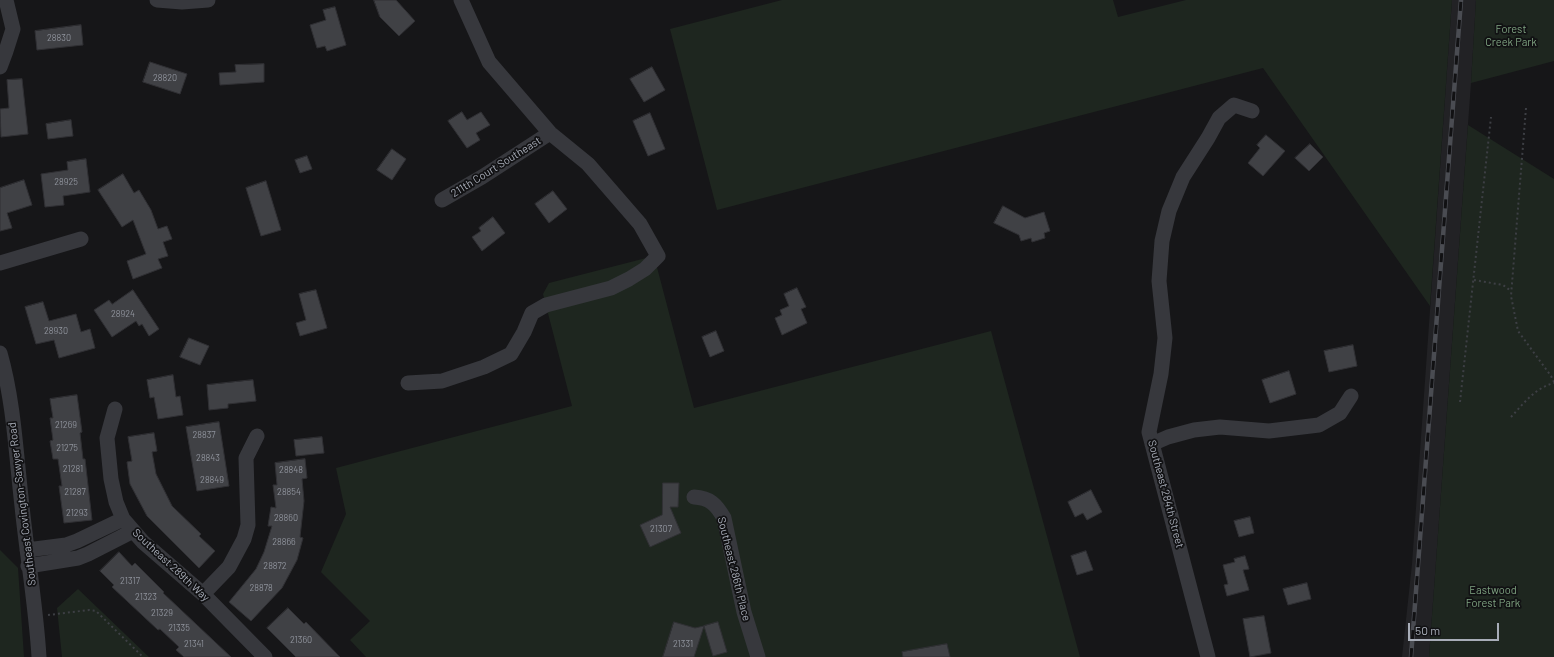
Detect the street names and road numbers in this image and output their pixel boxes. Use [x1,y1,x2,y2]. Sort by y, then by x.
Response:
street label: 211th Court Southeast [449,134,543,200]
street label: Southeast Covington-Sawyer Road [5,422,39,586]
street label: Southeast 284th Street [1145,439,1187,549]
street label: Southeast 286th Place [715,516,753,622]
street label: Southeast 289th Way [130,526,212,604]

